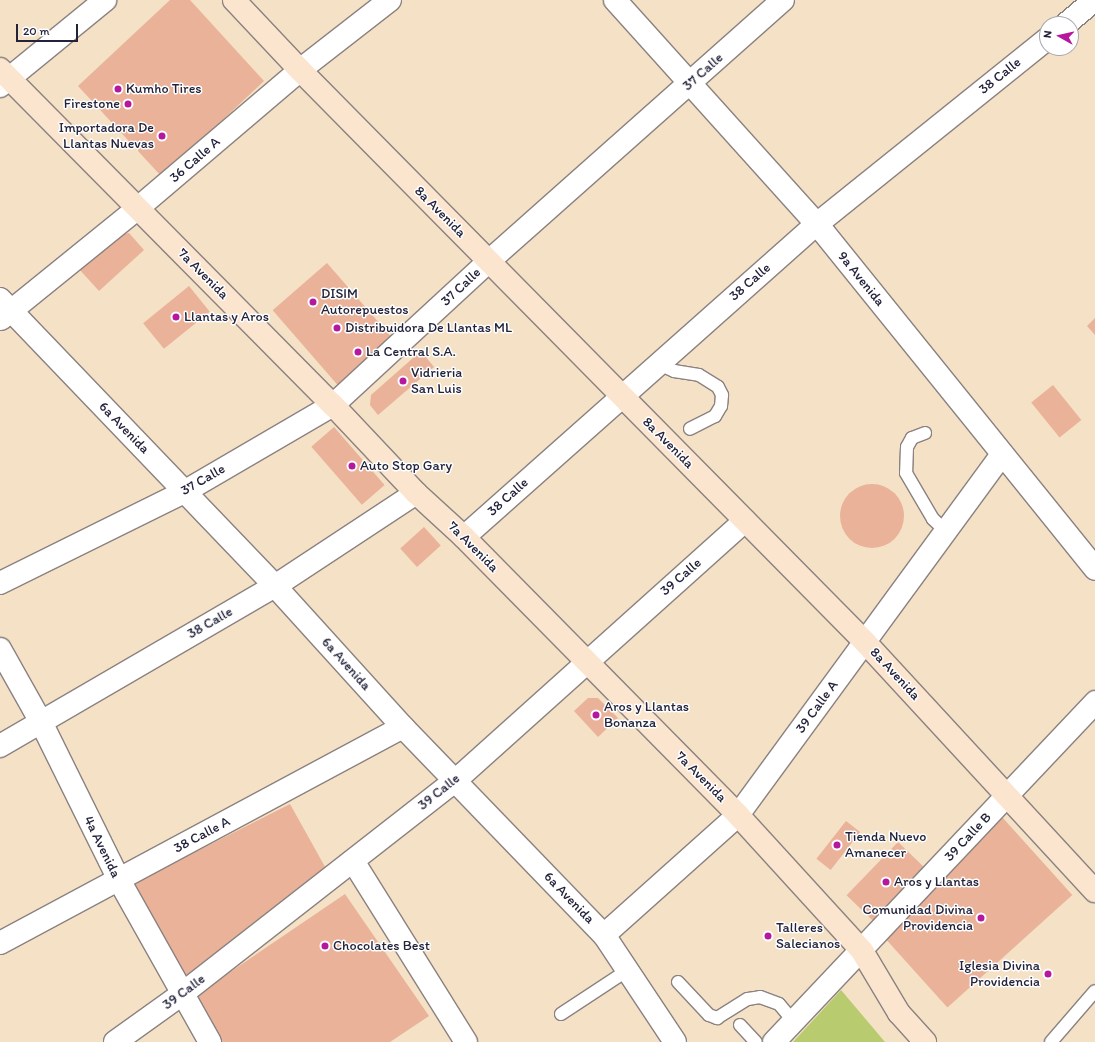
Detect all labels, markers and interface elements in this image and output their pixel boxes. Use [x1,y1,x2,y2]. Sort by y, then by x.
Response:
scale bar [18,16,80,42]
north arrow [1039,16,1079,56]
text: 20 m [23,24,50,38]
text: N [1041,30,1055,39]
street label: 37 Calle [679,49,727,95]
street label: 38 Calle [976,54,1024,98]
place label: Kumho Tires [126,81,202,97]
marker: Kumho Tires [113,84,123,94]
place label: Firestone [64,96,120,112]
marker: Firestone [123,99,133,109]
place label: Importadora De Llantas Nuevas [59,120,154,152]
marker: Importadora De Llantas Nuevas [157,131,167,141]
street label: 36 Calle A [166,134,224,186]
street label: 8a Avenida [411,183,469,241]
street label: 7a Avenida [174,245,232,303]
street label: 9a Avenida [834,248,888,310]
street label: 38 Calle [726,259,774,305]
street label: 37 Calle [438,264,484,310]
place label: DISIM Autorepuestos [321,286,409,318]
marker: DISIM Autorepuestos [308,297,318,307]
place label: Llantas y Aros [184,309,269,325]
marker: Llantas y Aros [171,312,181,322]
place label: Distribuidora De Llantas ML [345,320,512,336]
marker: Distribuidora De Llantas ML [332,323,342,333]
place label: La Central S.A. [366,344,456,360]
marker: La Central S.A. [353,347,363,357]
place label: Vidrieria San Luis [411,365,462,398]
marker: Vidrieria San Luis [398,376,408,386]
street label: 6a Avenida [95,399,153,457]
street label: 8a Avenida [639,414,697,472]
place label: Auto Stop Gary [360,458,452,474]
street label: 37 Calle [178,461,228,499]
marker: Auto Stop Gary [347,461,357,471]
street label: 38 Calle [484,474,532,520]
street label: 7a Avenida [444,518,502,576]
street label: 39 Calle [657,555,705,599]
street label: 38 Calle [184,603,236,643]
street label: 6a Avenida [318,634,374,694]
street label: 8a Avenida [866,644,924,704]
street label: 39 Calle A [792,677,842,737]
place label: Aros y Llantas Bonanza [604,699,689,732]
marker: Aros y Llantas Bonanza [591,710,601,720]
street label: 7a Avenida [672,748,730,806]
street label: 39 Calle [415,770,463,814]
street label: 39 Calle B [941,809,995,865]
street label: 4a Avenida [80,813,124,881]
street label: 38 Calle A [171,813,233,857]
place label: Tienda Nuevo Amanecer [845,829,926,862]
marker: Tienda Nuevo Amanecer [832,840,842,850]
street label: 6a Avenida [540,869,598,927]
place label: Aros y Llantas [894,874,979,890]
marker: Aros y Llantas [881,877,891,887]
place label: Comunidad Divina Providencia [863,902,973,934]
marker: Comunidad Divina Providencia [976,913,986,923]
place label: Talleres Salecianos [776,920,840,952]
marker: Talleres Salecianos [763,931,773,941]
place label: Chocolates Best [333,938,430,954]
marker: Chocolates Best [320,941,330,951]
place label: Iglesia Divina Providencia [959,958,1040,990]
marker: Iglesia Divina Providencia [1043,969,1053,979]
street label: 39 Calle [159,971,209,1013]

